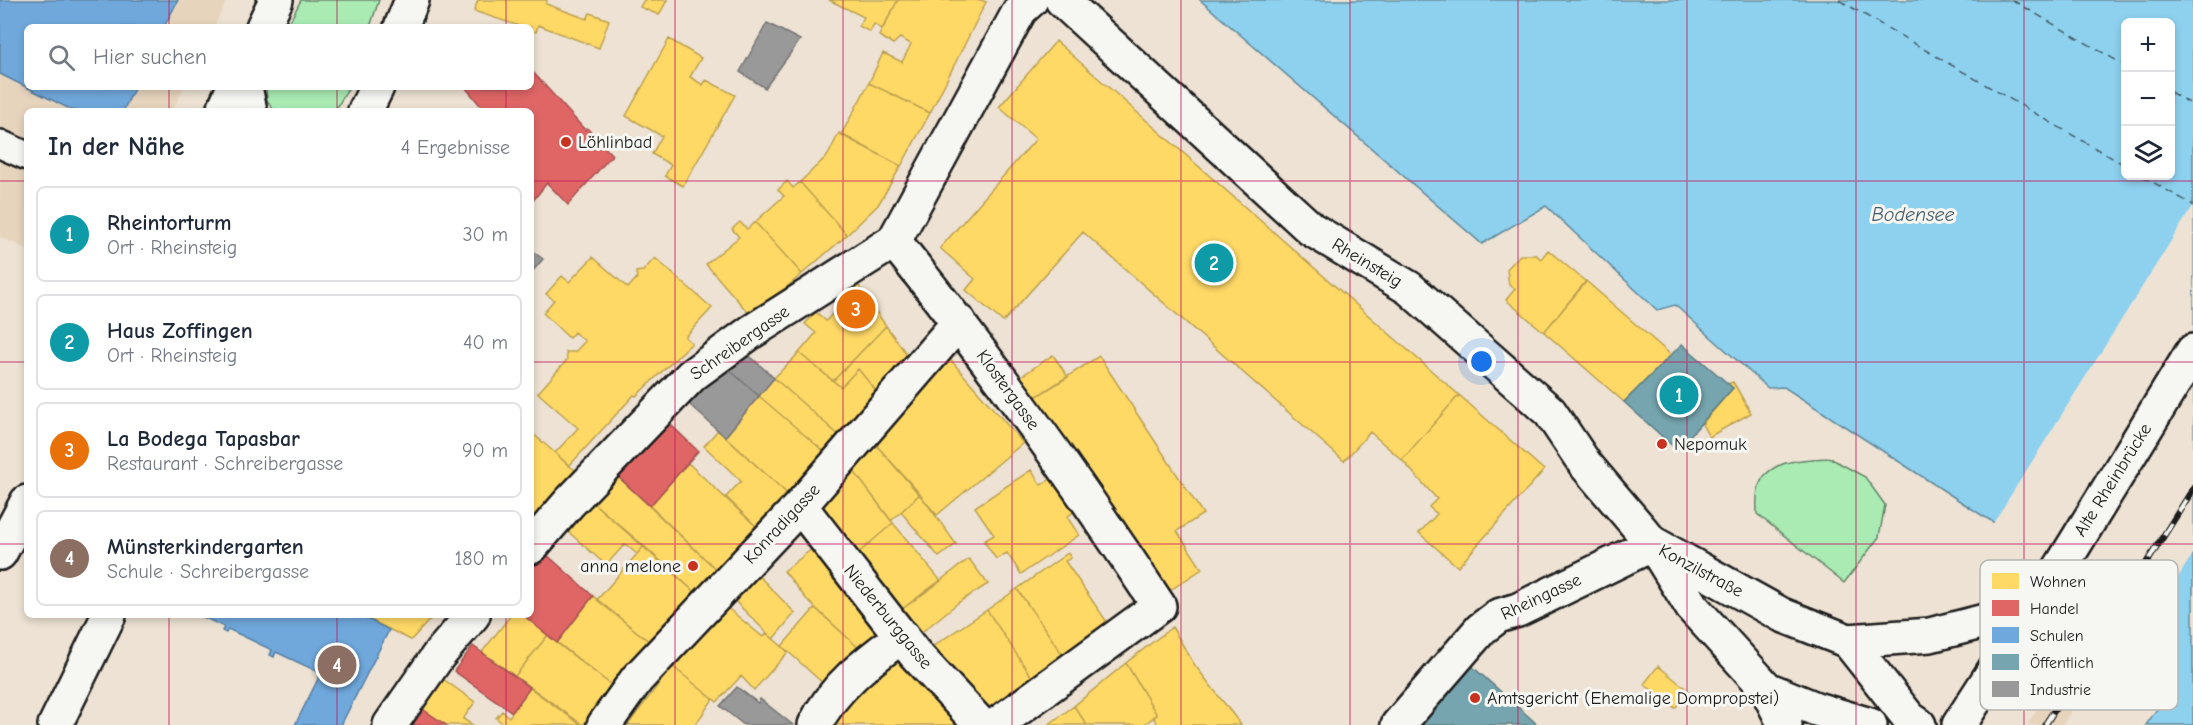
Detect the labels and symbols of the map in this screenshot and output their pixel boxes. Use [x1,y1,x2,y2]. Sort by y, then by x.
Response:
place label: Löhlinbad [578,132,652,153]
marker: Löhlinbad [559,135,573,149]
water label: Bodensee [1871,203,1955,226]
street label: Rheinsteig [1328,234,1406,292]
pin: 2 [1194,240,1234,286]
pin: 3 [836,286,876,332]
street label: Schreibergasse [686,301,794,385]
street label: Klostergasse [972,346,1044,434]
your location [1467,347,1496,376]
pin: 1 [1660,372,1698,418]
street label: Alte Rheinbrücke [2070,420,2156,540]
place label: Nepomuk [1674,434,1747,455]
marker: Nepomuk [1655,437,1669,451]
street label: Konradigasse [740,480,824,568]
street label: Konzilstraße [1655,540,1747,602]
place label: anna melone [580,556,681,577]
marker: anna melone [686,559,700,573]
street label: Niederburggasse [839,560,937,674]
legend [1980,560,2178,710]
street label: Rheingasse [1497,569,1585,625]
text: Wohnen [2030,573,2086,591]
text: Handel [2030,600,2079,618]
text: Schulen [2030,627,2084,645]
pin: 4 [318,642,356,688]
text: Öffentlich [2030,654,2094,672]
text: Industrie [2030,681,2091,699]
place label: Amtsgericht (Ehemalige Dompropstei) [1487,688,1779,709]
marker: Amtsgericht (Ehemalige Dompropstei) [1468,691,1482,705]

